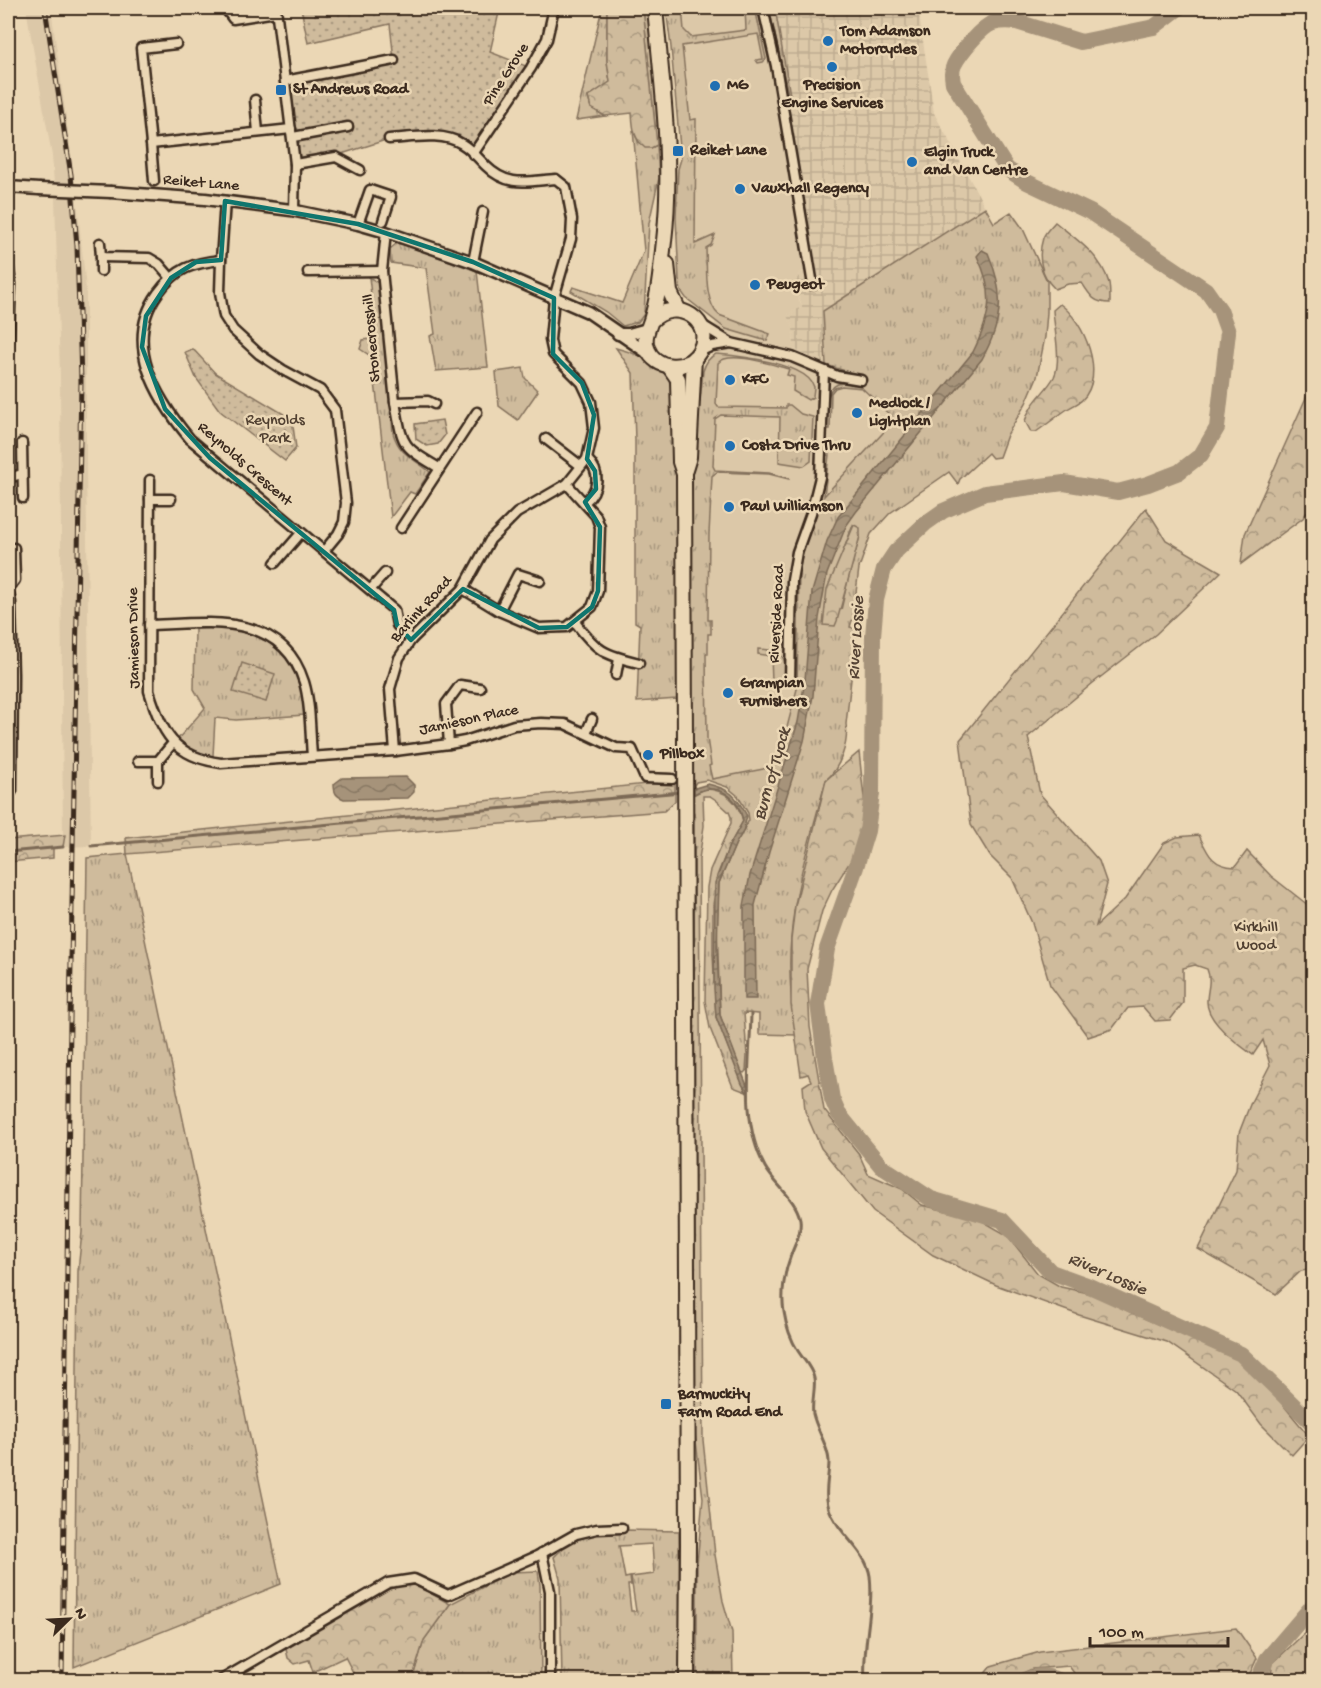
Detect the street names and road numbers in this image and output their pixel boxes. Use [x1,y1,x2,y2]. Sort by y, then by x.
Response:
street label: Pine Grove [479,39,535,111]
street label: Reiket Lane [162,171,241,197]
street label: Stonecrosshill [360,293,386,383]
street label: Reynolds Crescent [193,419,296,512]
street label: Riverside Road [766,563,790,664]
street label: Barlink Road [386,572,458,648]
street label: Jamieson Drive [125,587,145,689]
street label: Jamieson Place [418,701,521,741]

